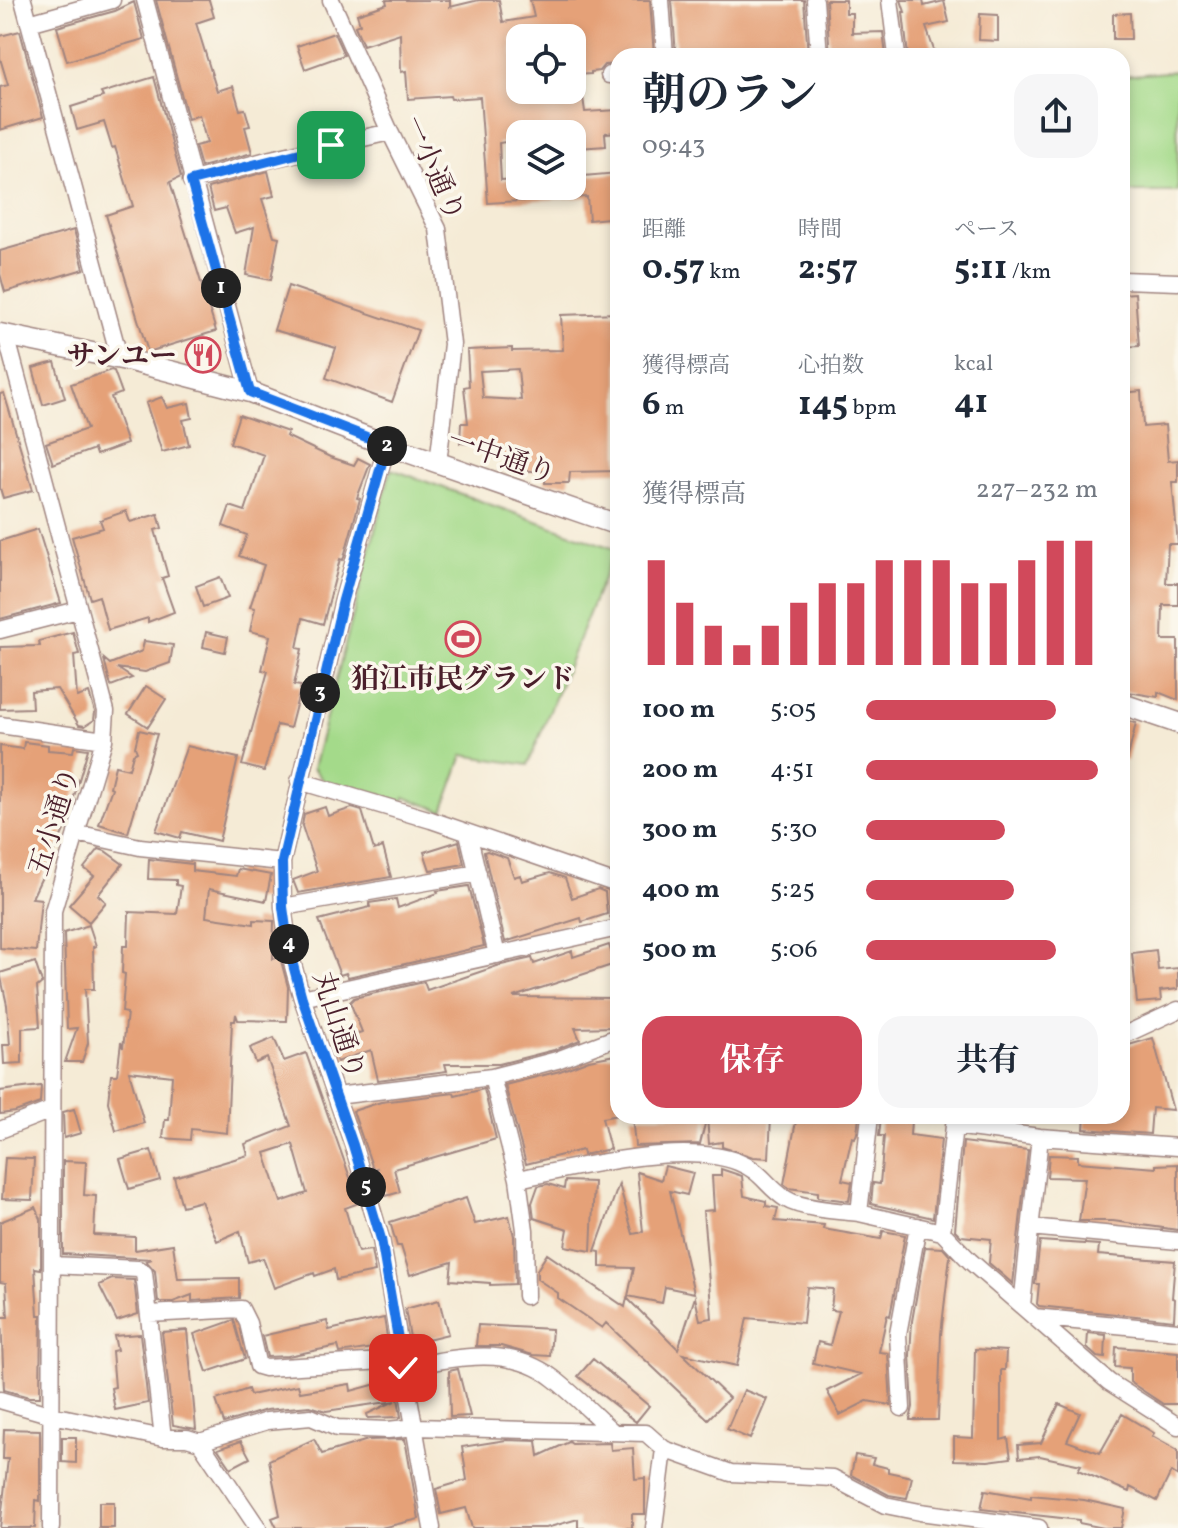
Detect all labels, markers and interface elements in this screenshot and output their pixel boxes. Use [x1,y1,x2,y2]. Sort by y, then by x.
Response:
map controls [506,24,586,200]
button: locate [506,24,586,104]
text: 朝のラン [642,67,818,128]
button: share [1014,74,1098,158]
street label: 一小通り [392,110,473,228]
pin [297,111,365,179]
button: layers [506,120,586,200]
icon: arrive [309,123,353,167]
text: 09:43 [642,128,705,164]
text: 距離 [642,215,686,246]
text: 時間 [798,215,842,246]
text: ペース [954,215,1019,246]
text: 0.57 [642,246,705,293]
text: 2:57 [798,246,858,293]
text: 5:11 [954,246,1007,293]
text: km [705,257,741,288]
text: /km [1007,257,1051,288]
pin: 1 [201,268,241,308]
text: 1 [217,272,225,303]
restaurant icon: サンユー [184,336,222,374]
place label: サンユー [66,338,177,377]
text: kcal [954,349,993,380]
text: 獲得標高 [642,351,730,382]
text: 心拍数 [798,351,864,382]
text: 41 [954,380,988,427]
text: 6 [642,382,661,429]
text: 145 [798,382,848,429]
text: m [661,393,685,424]
text: bpm [848,393,897,424]
street label: 一中通り [442,422,560,495]
pin: 2 [367,426,407,466]
text: 2 [381,430,393,461]
text: 227–232 m [976,472,1098,508]
text: 獲得標高 [642,477,746,513]
sports icon: 狛江市民グランド [444,620,482,658]
place label: 狛江市民グランド [351,661,575,700]
pin: 3 [300,673,340,713]
text: 3 [314,677,326,708]
text: 100 m [642,692,715,728]
text: 5:05 [770,692,817,728]
text: 200 m [642,752,718,788]
text: 4:51 [770,752,814,788]
street label: 五小通り [20,762,90,881]
text: 300 m [642,812,718,848]
text: 5:30 [770,812,817,848]
text: 400 m [642,872,720,908]
text: 5:25 [770,872,815,908]
pin: 4 [269,924,309,964]
text: 4 [282,928,296,959]
text: 500 m [642,932,717,968]
text: 5:06 [770,932,818,968]
street label: 丸山通り [302,966,373,1085]
button: 保存 [642,1016,862,1108]
button: 共有 [878,1016,1098,1108]
pin: 5 [346,1167,386,1207]
text: 5 [361,1171,371,1202]
pin [369,1334,437,1402]
icon: check [381,1346,425,1390]

